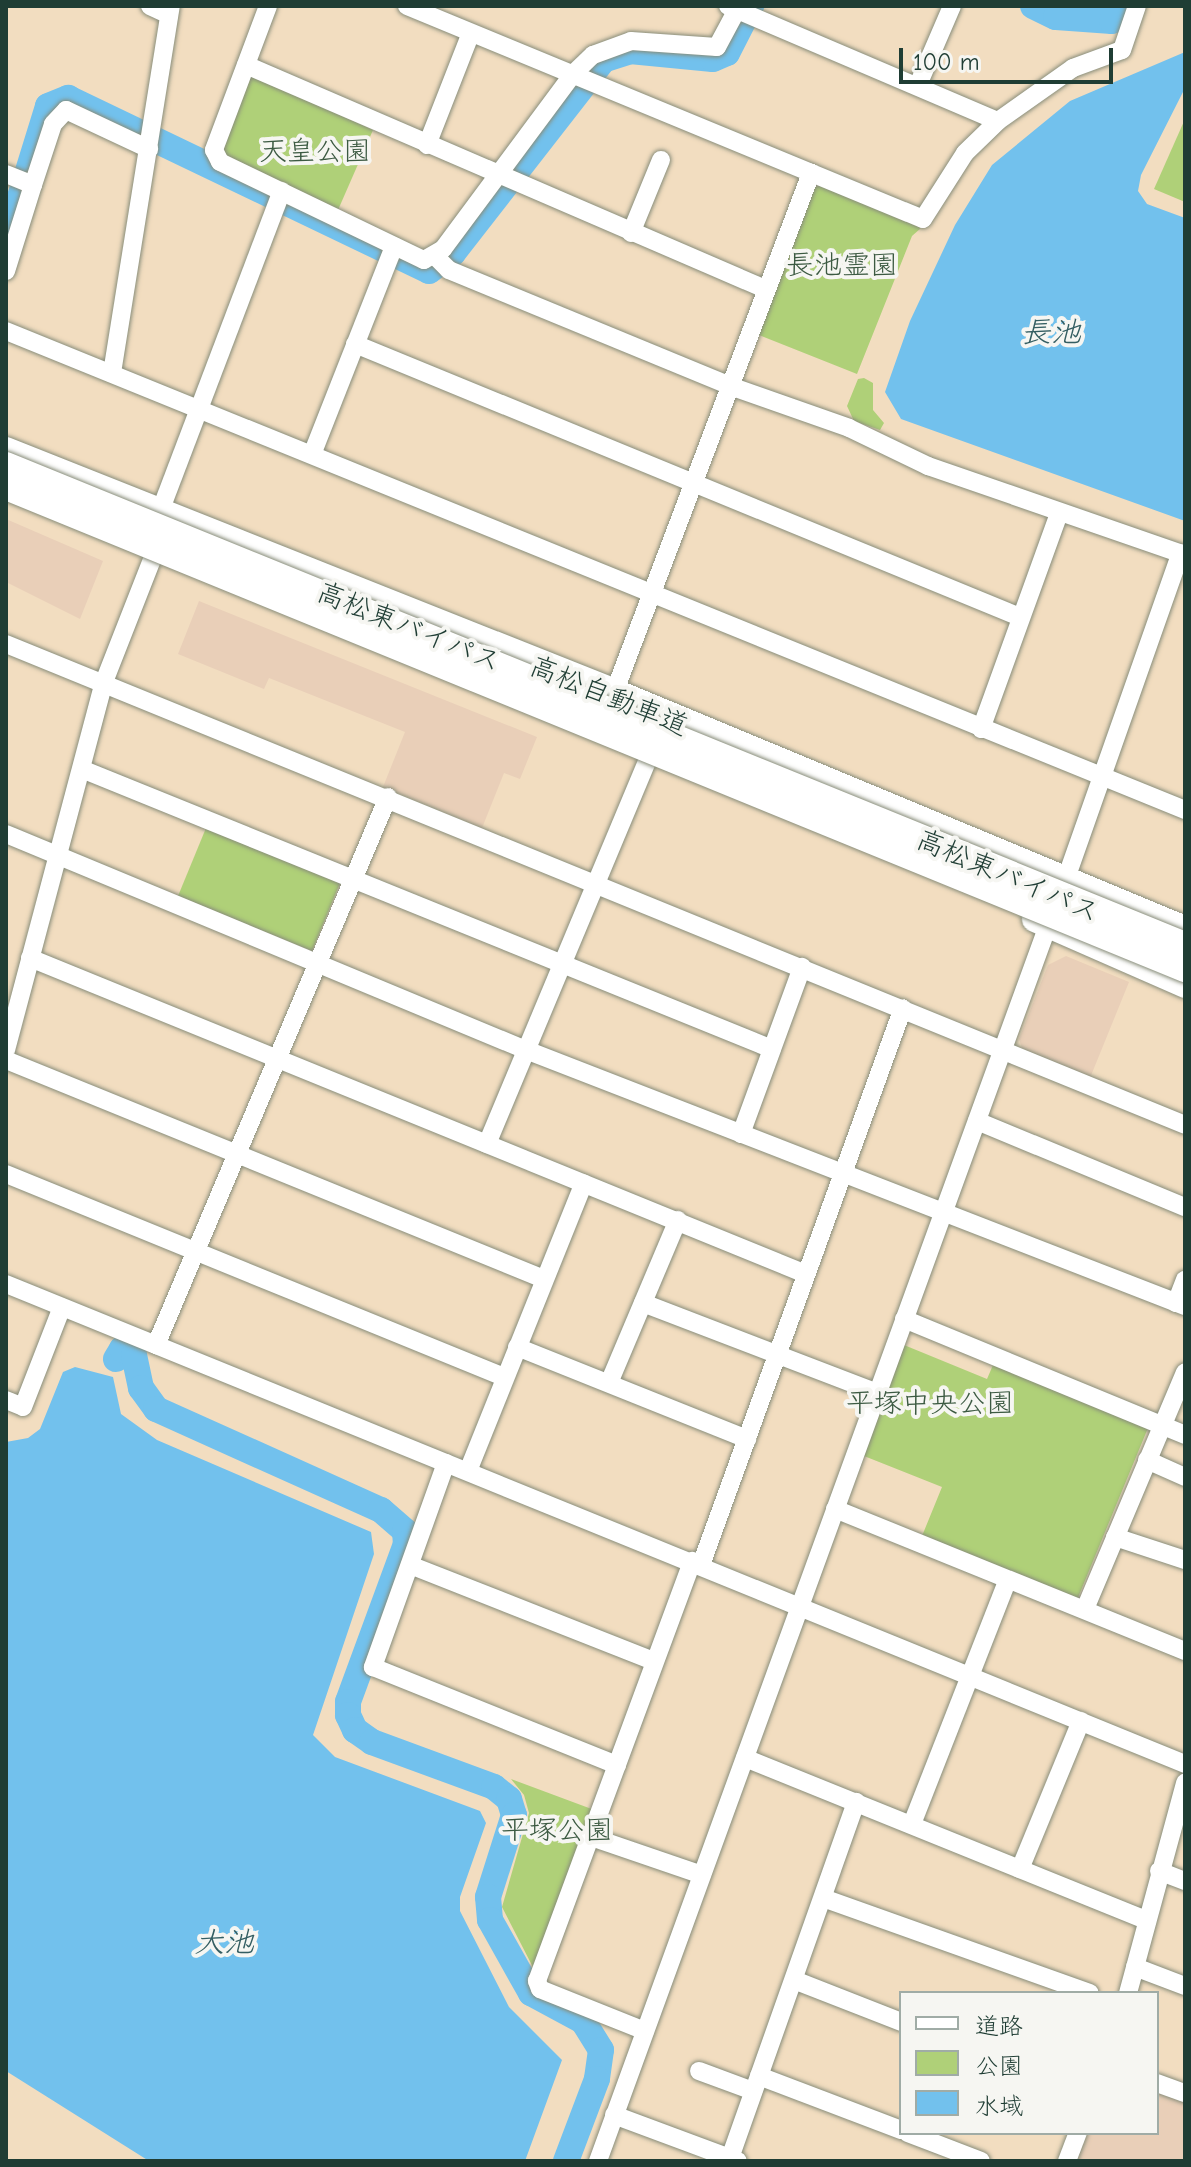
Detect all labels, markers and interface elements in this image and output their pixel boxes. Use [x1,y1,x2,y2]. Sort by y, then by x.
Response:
scale bar [903,32,1117,82]
text: 100 m [913,48,980,76]
park label: 天皇公園 [259,134,371,168]
park label: 長池霊園 [786,248,898,282]
water label: 長池 [1021,315,1081,351]
street label: 高松東バイパス [312,575,506,679]
street label: 高松自動車道 [525,649,693,743]
street label: 高松東バイパス [911,822,1105,930]
park label: 平塚中央公園 [846,1386,1014,1420]
park label: 平塚公園 [501,1813,613,1847]
water label: 大池 [194,1925,254,1961]
legend [899,1991,1159,2135]
text: 道路 [975,2012,1023,2040]
text: 公園 [975,2052,1023,2080]
text: 水域 [975,2092,1023,2120]

